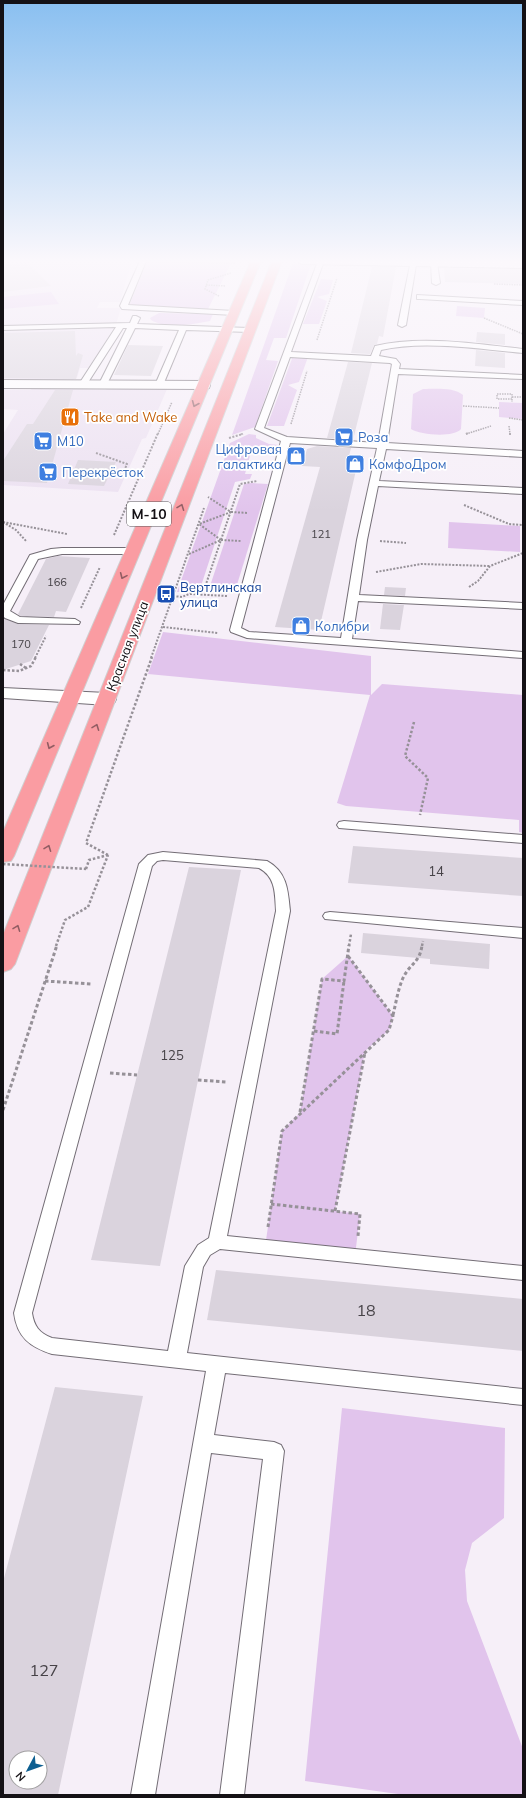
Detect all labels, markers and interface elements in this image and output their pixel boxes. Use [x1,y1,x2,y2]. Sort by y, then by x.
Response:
one-way arrow [192,401,200,408]
restaurant icon: Take and Wake [59,406,81,428]
place label: Take and Wake [84,409,177,425]
supermarket icon: Роза [333,426,355,448]
place label: Роза [358,429,388,445]
supermarket icon: М10 [32,430,54,452]
place label: М10 [57,433,84,449]
place label: Цифровая галактика [215,441,282,472]
shop icon: Цифровая галактика [285,445,307,467]
shop icon: КомфоДром [344,453,366,475]
place label: КомфоДром [369,456,446,472]
supermarket icon: Перекрёсток [37,461,59,483]
place label: Перекрёсток [62,464,143,480]
road number: М-10 [127,502,171,526]
one-way arrow [177,504,185,511]
house number: 121 [311,527,331,541]
one-way arrow [120,572,128,579]
house number: 166 [47,575,67,589]
place label: Вертлинская улица [180,579,262,610]
bus stop icon: Вертлинская улица [155,583,177,605]
street label: Красная улица [102,599,152,693]
shop icon: Колибри [290,615,312,637]
place label: Колибри [315,618,369,634]
house number: 170 [11,637,31,651]
one-way arrow [91,724,99,731]
one-way arrow [47,741,55,749]
one-way arrow [43,845,51,853]
house number: 14 [428,863,444,879]
one-way arrow [13,924,21,931]
house number: 125 [160,1047,184,1063]
house number: 18 [356,1300,376,1320]
house number: 127 [30,1660,58,1680]
north arrow [8,1750,48,1790]
text: N [12,1769,28,1784]

